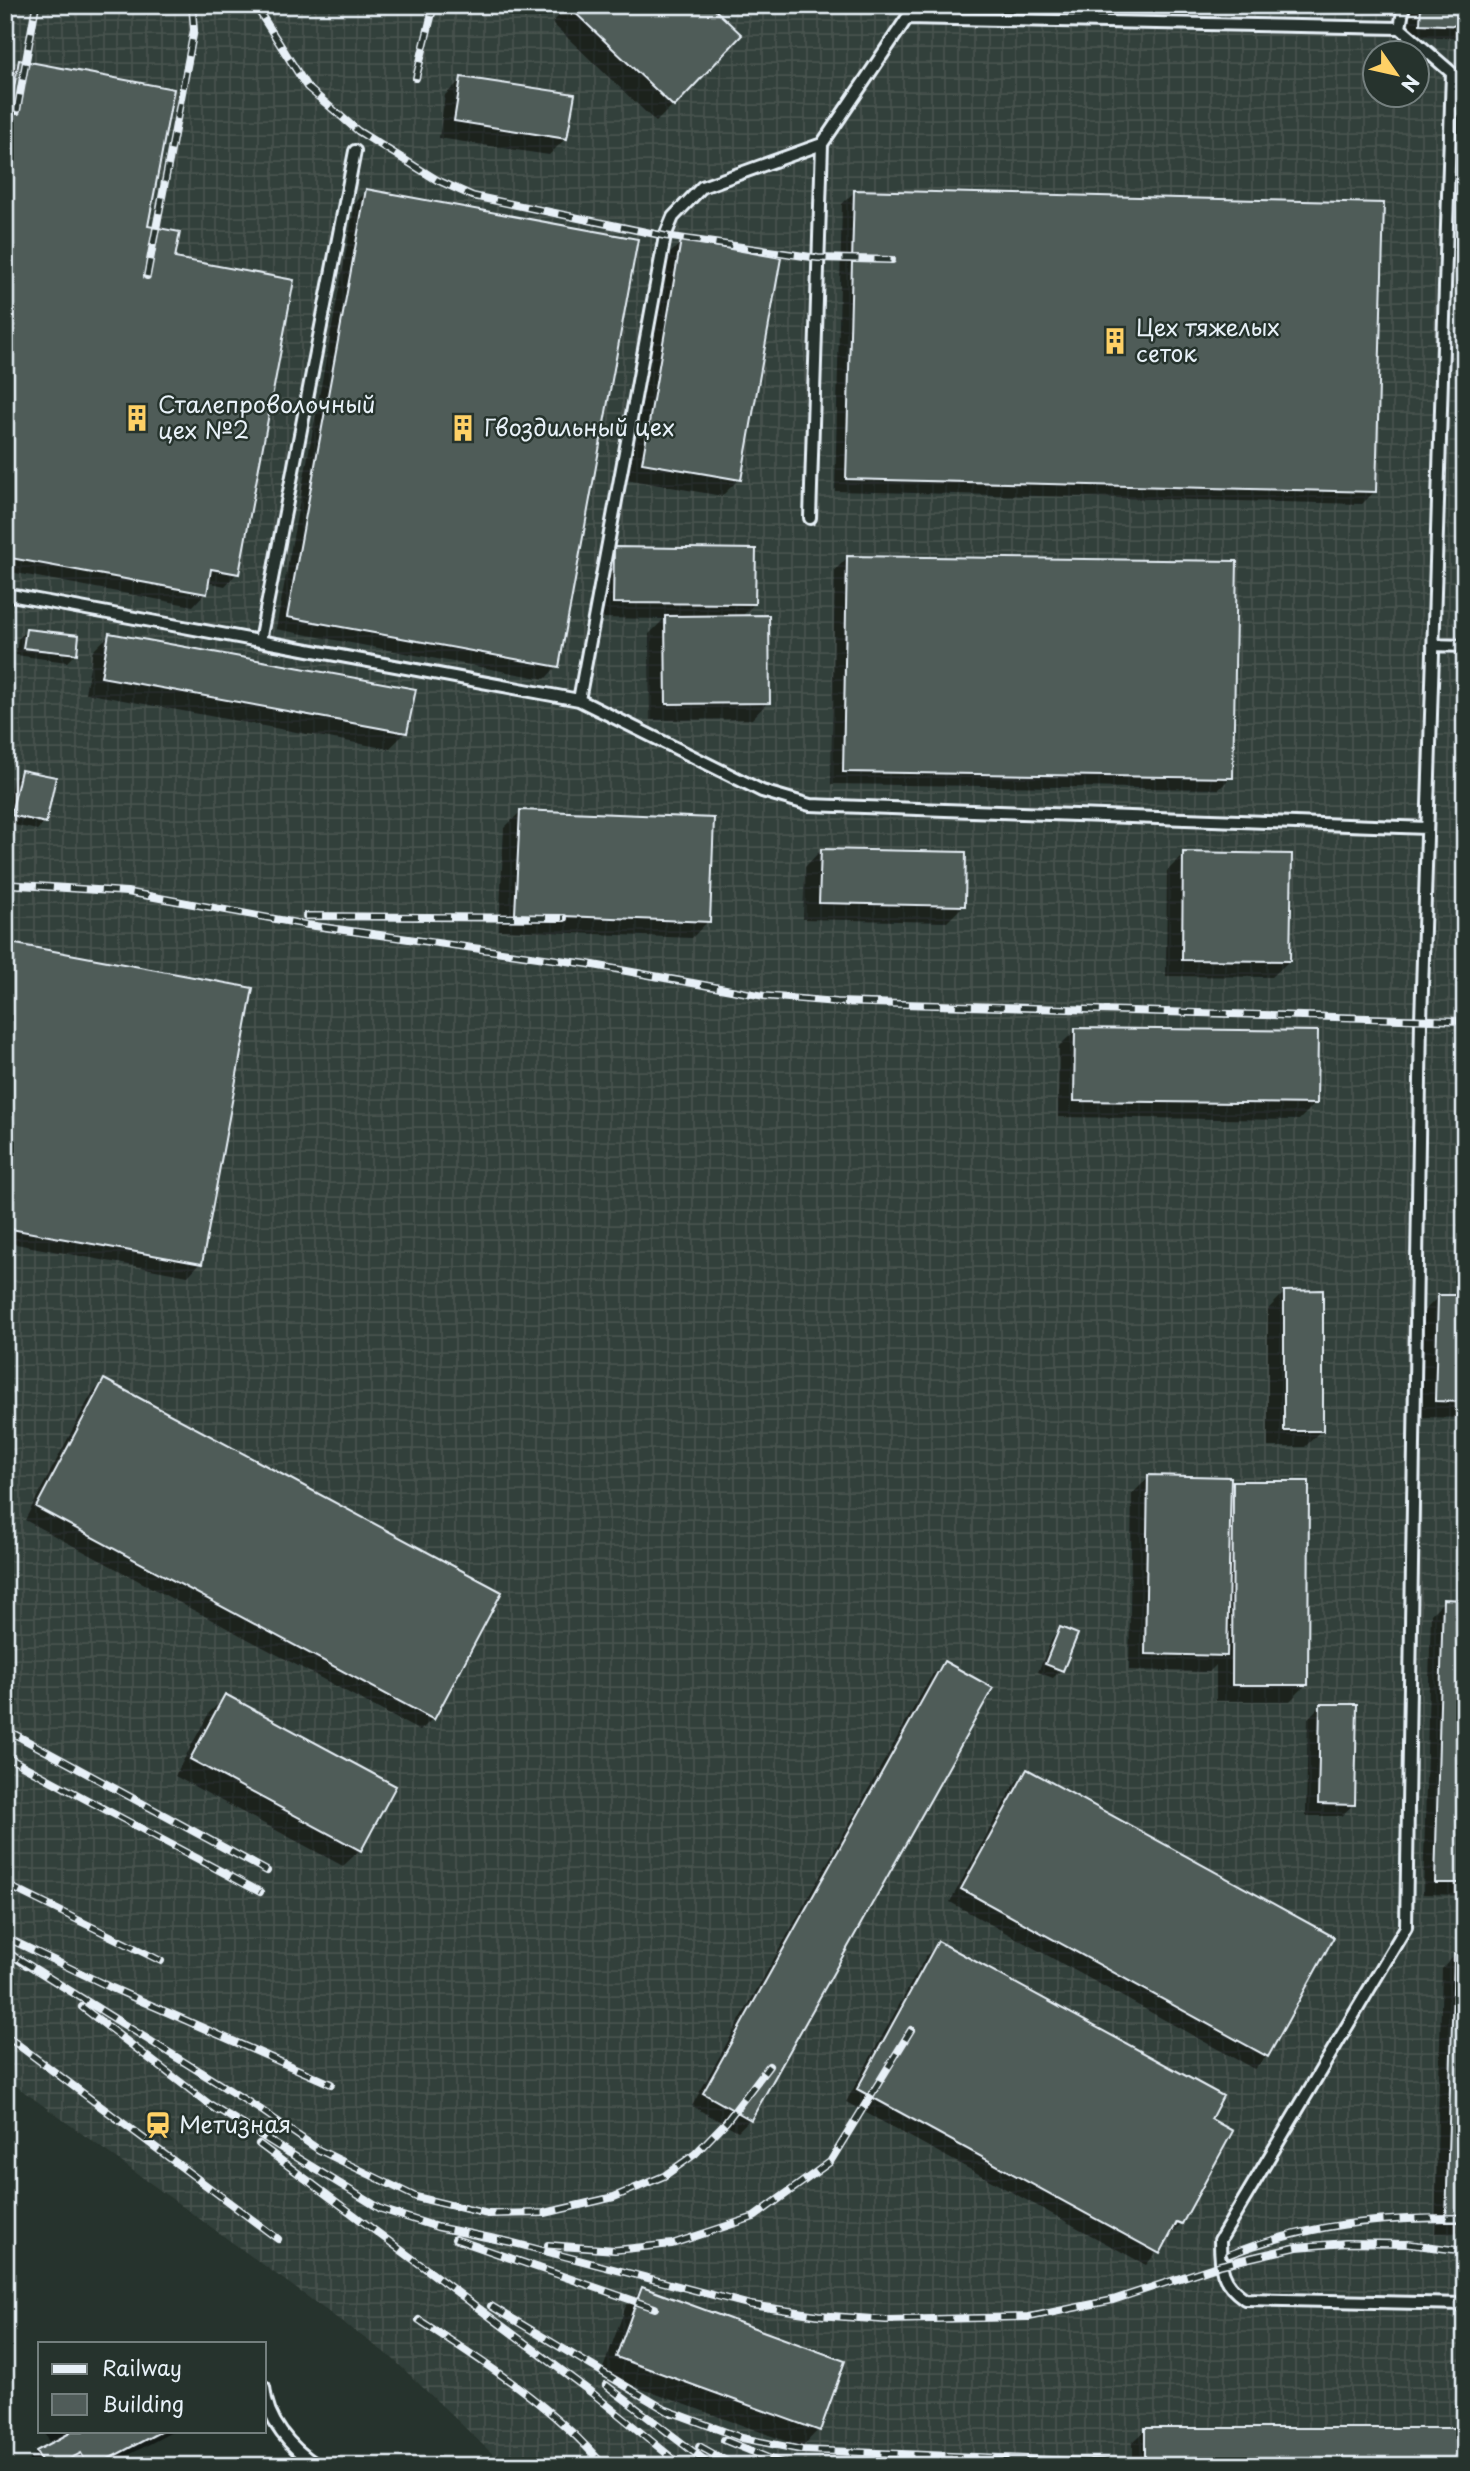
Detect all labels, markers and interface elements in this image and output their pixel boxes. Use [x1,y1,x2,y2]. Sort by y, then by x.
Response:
north arrow [1362,38,1432,108]
text: N [1395,70,1427,98]
place label: Цех тяжелых сеток [1136,309,1280,370]
building icon: Цех тяжелых сеток [1100,326,1130,356]
place label: Сталепроволочный цех №2 [158,386,376,447]
building icon: Сталепроволочный цех №2 [122,403,152,433]
place label: Гвоздильный цех [484,409,675,444]
building icon: Гвоздильный цех [448,413,478,443]
place label: Метизная [179,2106,291,2141]
station icon: Метизная [143,2110,173,2140]
legend [38,2342,266,2432]
text: Railway [102,2351,182,2383]
text: Building [102,2387,184,2419]

